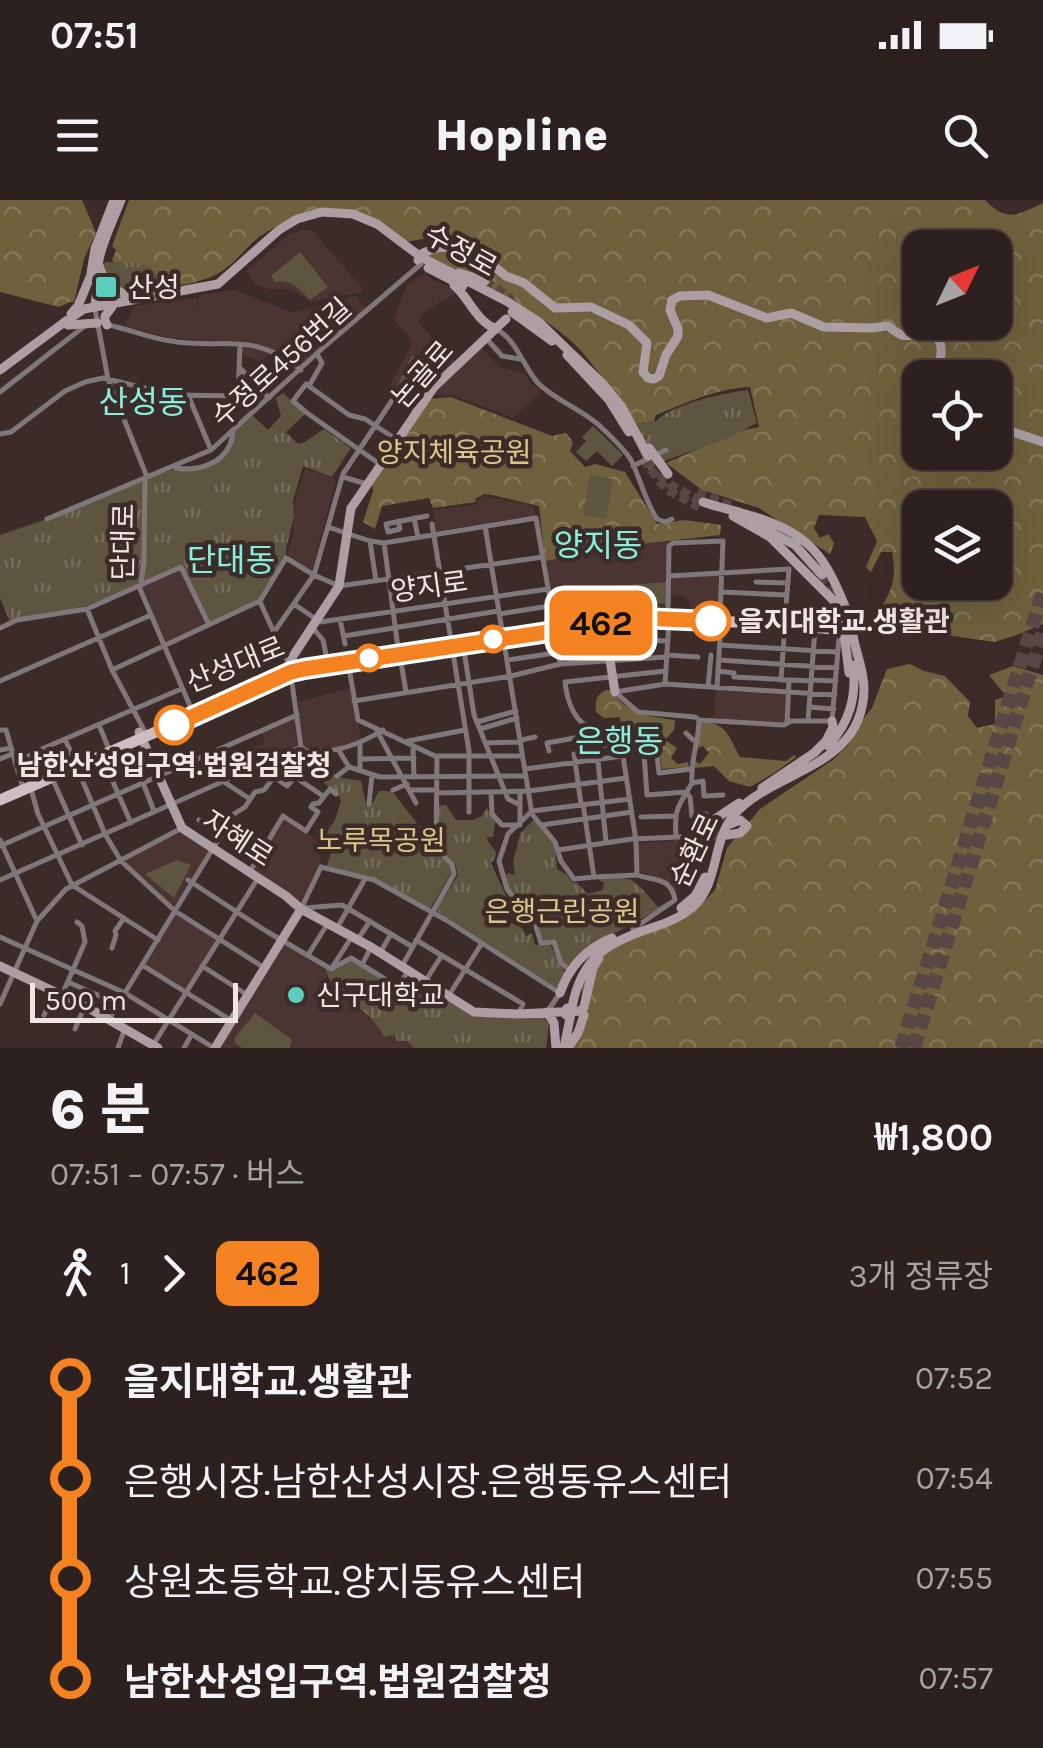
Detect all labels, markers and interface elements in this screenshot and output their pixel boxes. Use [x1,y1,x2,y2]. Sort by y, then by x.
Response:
text: 07:51 [50,13,139,58]
icon: menu [50,108,105,163]
icon: search [938,108,993,163]
text: Hopline [435,109,608,161]
street label: 수정로 [419,217,503,284]
north arrow [902,230,1012,340]
map controls [902,230,1012,600]
place label: 산성 [128,271,180,304]
marker: 산성 [93,274,119,300]
street label: 수정로456번길 [205,291,358,434]
street label: 논골로 [385,334,460,414]
button: locate [902,360,1012,470]
district label: 산성동 [99,384,187,421]
park label: 양지체육공원 [377,436,531,469]
button: layers [902,490,1012,600]
street label: 단대로 [106,503,141,581]
district label: 양지동 [554,527,642,564]
district label: 단대동 [187,542,275,579]
street label: 양지로 [389,565,470,608]
line badge: 462 [544,590,658,656]
marker: 을지대학교.생활관 [692,602,730,640]
text: 462 [569,603,633,644]
place label: 을지대학교.생활관 [738,605,950,638]
unlabelled marker [480,626,506,652]
street label: 산성대로 [181,630,289,699]
unlabelled marker [356,645,382,671]
marker: 남한산성입구역.법원검찰청 [155,706,193,744]
district label: 은행동 [575,723,663,760]
place label: 남한산성입구역.법원검찰청 [16,749,332,782]
street label: 자혜로 [196,804,279,873]
street label: 순환로 [663,808,726,892]
park label: 노루목공원 [317,824,445,857]
park label: 은행근린공원 [485,895,639,928]
scale bar [30,978,238,1023]
place label: 신구대학교 [316,979,445,1012]
text: 500 m [45,984,127,1017]
marker: 신구대학교 [285,984,307,1006]
text: 6 분 [50,1078,151,1142]
text: ₩1,800 [875,1115,993,1160]
text: 07:51 – 07:57 · 버스 [50,1156,305,1193]
icon: walk [50,1246,105,1301]
icon: forward [146,1246,201,1301]
text: 462 [236,1253,299,1294]
text: 1 [120,1255,131,1292]
text: 3개 정류장 [849,1258,993,1295]
text: 을지대학교.생활관 [124,1360,412,1405]
text: 07:52 [915,1360,993,1397]
text: 은행시장.남한산성시장.은행동유스센터 [124,1460,732,1505]
text: 07:54 [916,1460,993,1497]
text: 상원초등학교.양지동유스센터 [124,1560,585,1605]
text: 07:55 [915,1560,993,1597]
text: 남한산성입구역.법원검찰청 [124,1660,552,1705]
text: 07:57 [919,1660,993,1697]

